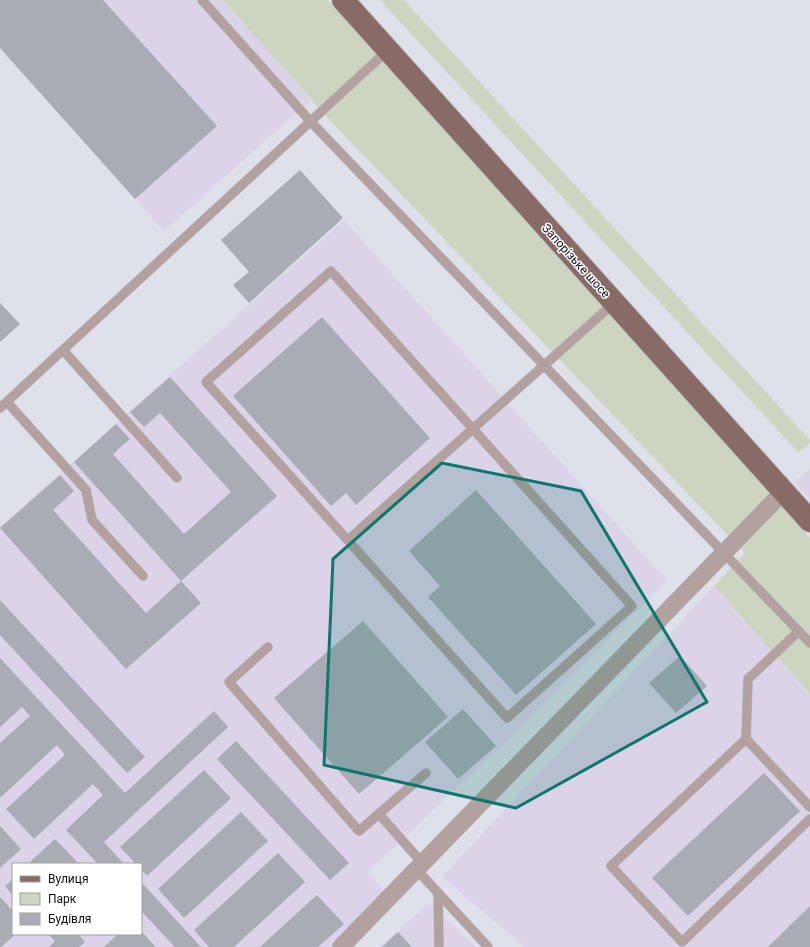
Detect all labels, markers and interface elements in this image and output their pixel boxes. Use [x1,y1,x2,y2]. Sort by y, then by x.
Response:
street label: Запорізьке шосе [539,221,613,301]
legend [12,863,142,935]
text: Вулиця [48,872,89,886]
text: Парк [48,892,77,906]
text: Будівля [48,912,91,926]

